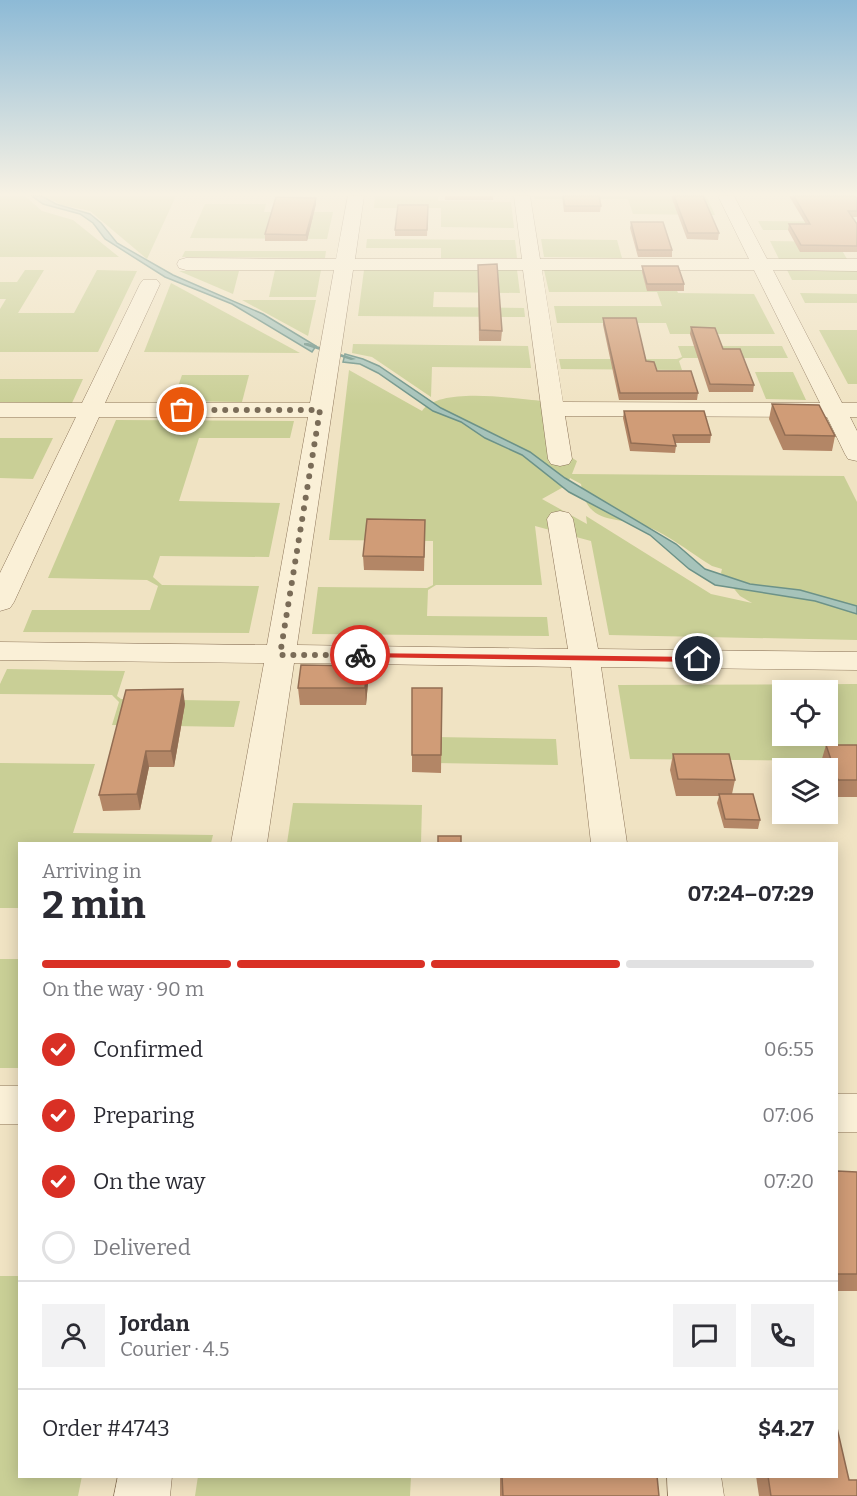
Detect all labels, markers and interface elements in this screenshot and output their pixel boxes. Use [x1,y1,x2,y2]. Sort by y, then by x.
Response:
pin [156,384,207,435]
icon: bag [165,393,198,426]
courier [330,625,390,685]
pin [672,633,723,684]
icon: bike [344,639,377,672]
icon: home [681,642,714,675]
map controls [772,680,838,824]
button: locate [772,680,838,746]
button: layers [772,758,838,824]
text: Arriving in [42,859,141,883]
text: 07:24–07:29 [687,880,814,907]
text: 2 min [42,882,146,928]
text: On the way · 90 m [42,977,204,1001]
icon: check [42,1033,75,1066]
text: Confirmed [93,1036,203,1063]
text: 06:55 [764,1037,814,1061]
icon: check [42,1099,75,1132]
text: Preparing [93,1102,195,1129]
text: 07:06 [762,1103,814,1127]
icon: check [42,1165,75,1198]
text: On the way [93,1168,205,1195]
text: 07:20 [763,1169,814,1193]
text: Delivered [93,1234,191,1261]
button: person [42,1304,105,1367]
button: chat [673,1304,736,1367]
button: phone [751,1304,814,1367]
text: Jordan [120,1310,190,1337]
text: Courier · 4.5 [120,1337,229,1361]
text: Order #4743 [42,1415,170,1442]
text: $4.27 [758,1415,814,1442]

